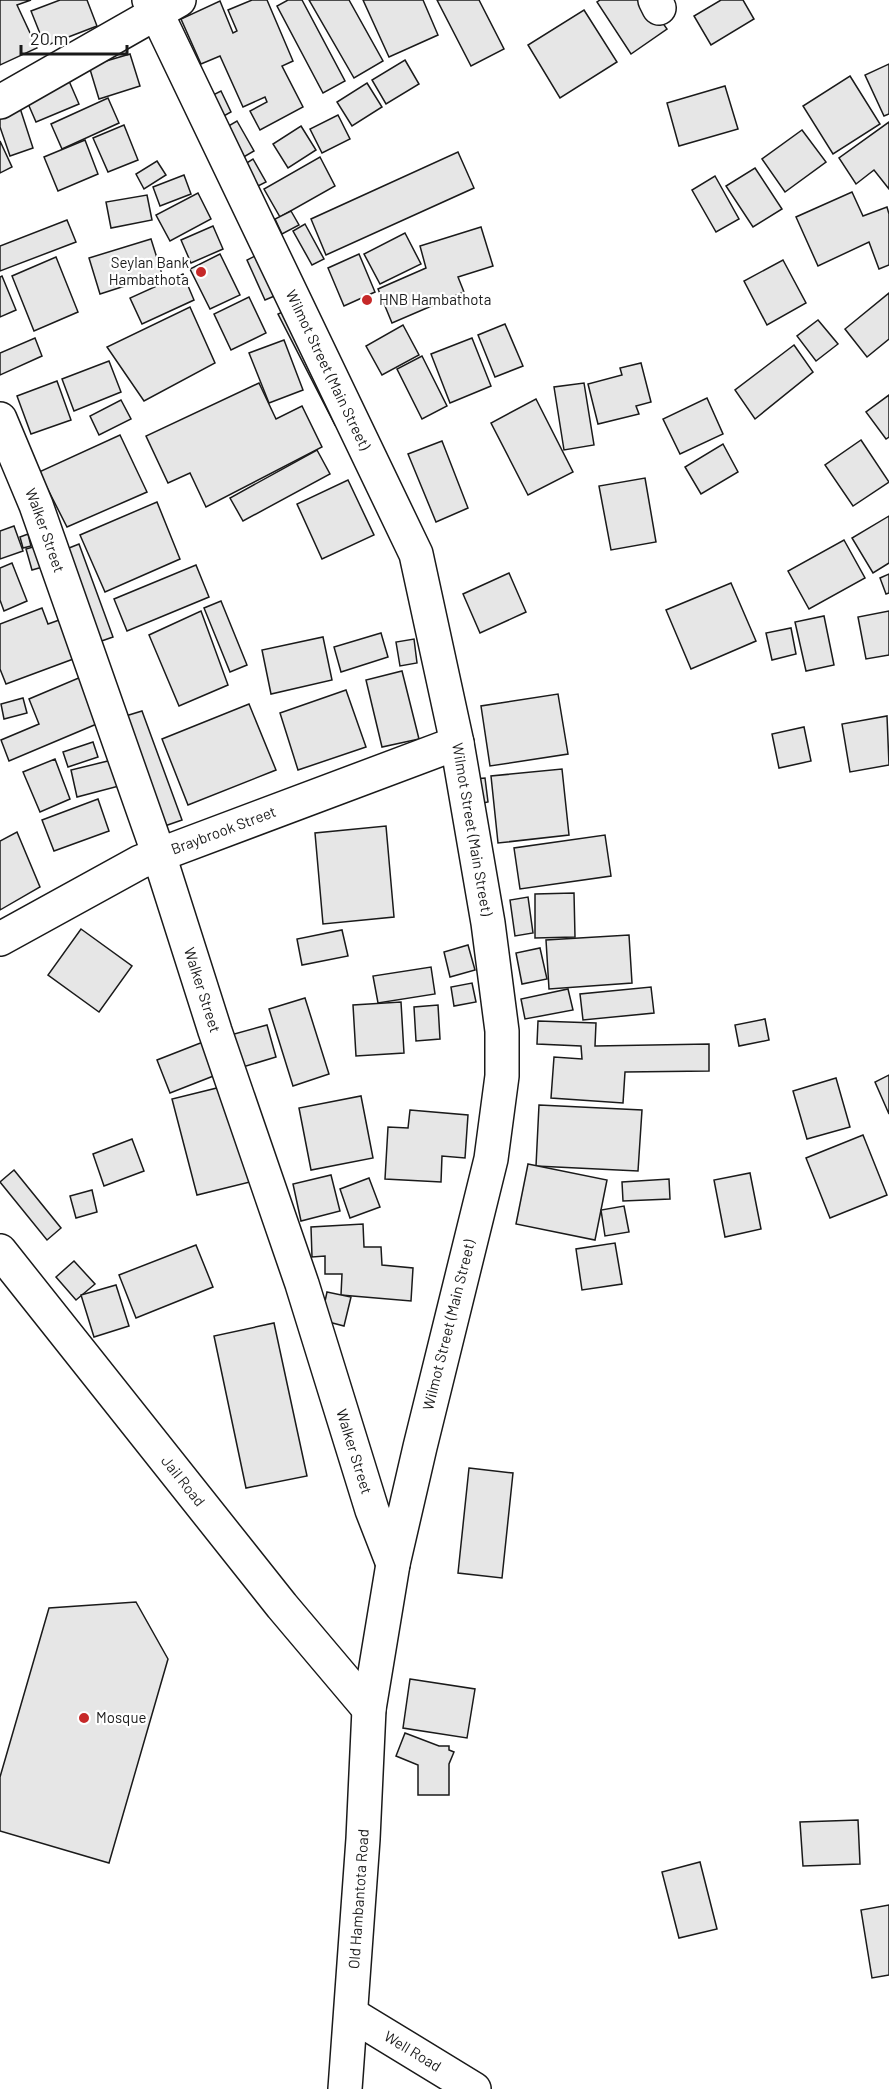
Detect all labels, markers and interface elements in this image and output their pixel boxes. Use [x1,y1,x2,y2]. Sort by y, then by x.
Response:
scale bar [21,18,128,56]
text: 20 m [30,27,68,49]
place label: Seylan Bank Hambathota [109,253,189,288]
marker: Seylan Bank Hambathota [194,265,208,279]
street label: Wilmot Street (Main Street) [283,287,375,453]
place label: HNB Hambathota [379,290,491,308]
marker: HNB Hambathota [360,293,374,307]
street label: Walker Street [22,485,69,575]
street label: Wilmot Street (Main Street) [449,741,497,917]
street label: Braybrook Street [168,802,278,858]
street label: Walker Street [181,945,225,1035]
street label: Wilmot Street (Main Street) [418,1237,478,1412]
street label: Walker Street [333,1407,377,1496]
street label: Jail Road [158,1452,209,1510]
place label: Mosque [96,1708,146,1726]
marker: Mosque [77,1711,91,1725]
street label: Old Hambantota Road [344,1828,372,1970]
street label: Well Road [381,2026,445,2075]

